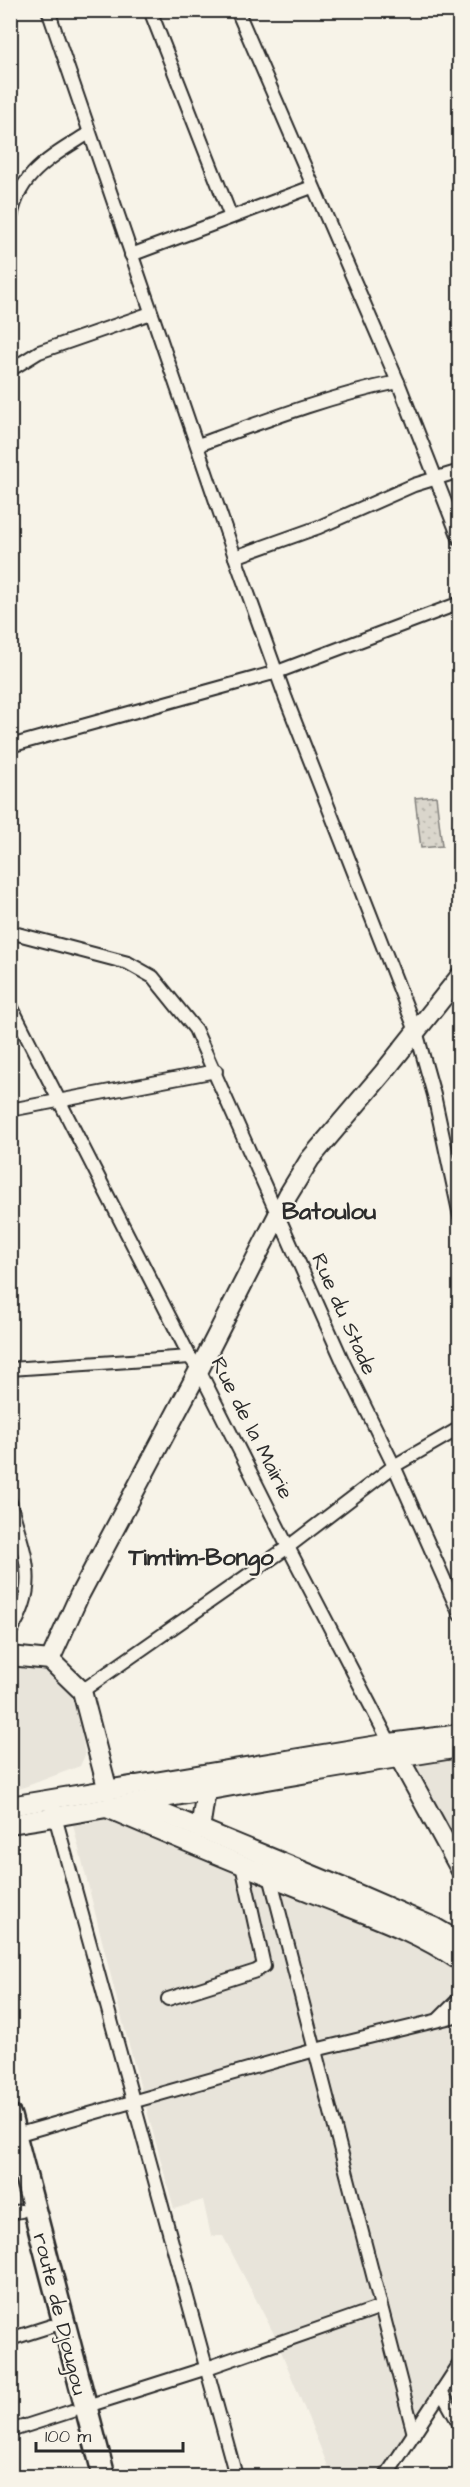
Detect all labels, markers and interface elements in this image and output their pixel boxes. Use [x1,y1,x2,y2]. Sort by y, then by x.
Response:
district label: Batoulou [282,1195,376,1229]
street label: Rue du Stade [304,1249,384,1379]
street label: Rue de la Mairie [204,1352,300,1504]
district label: Timtim-Bongo [127,1541,274,1576]
street label: route de Djougou [24,2230,94,2399]
scale bar [36,2415,183,2453]
text: 100 m [45,2424,91,2449]

